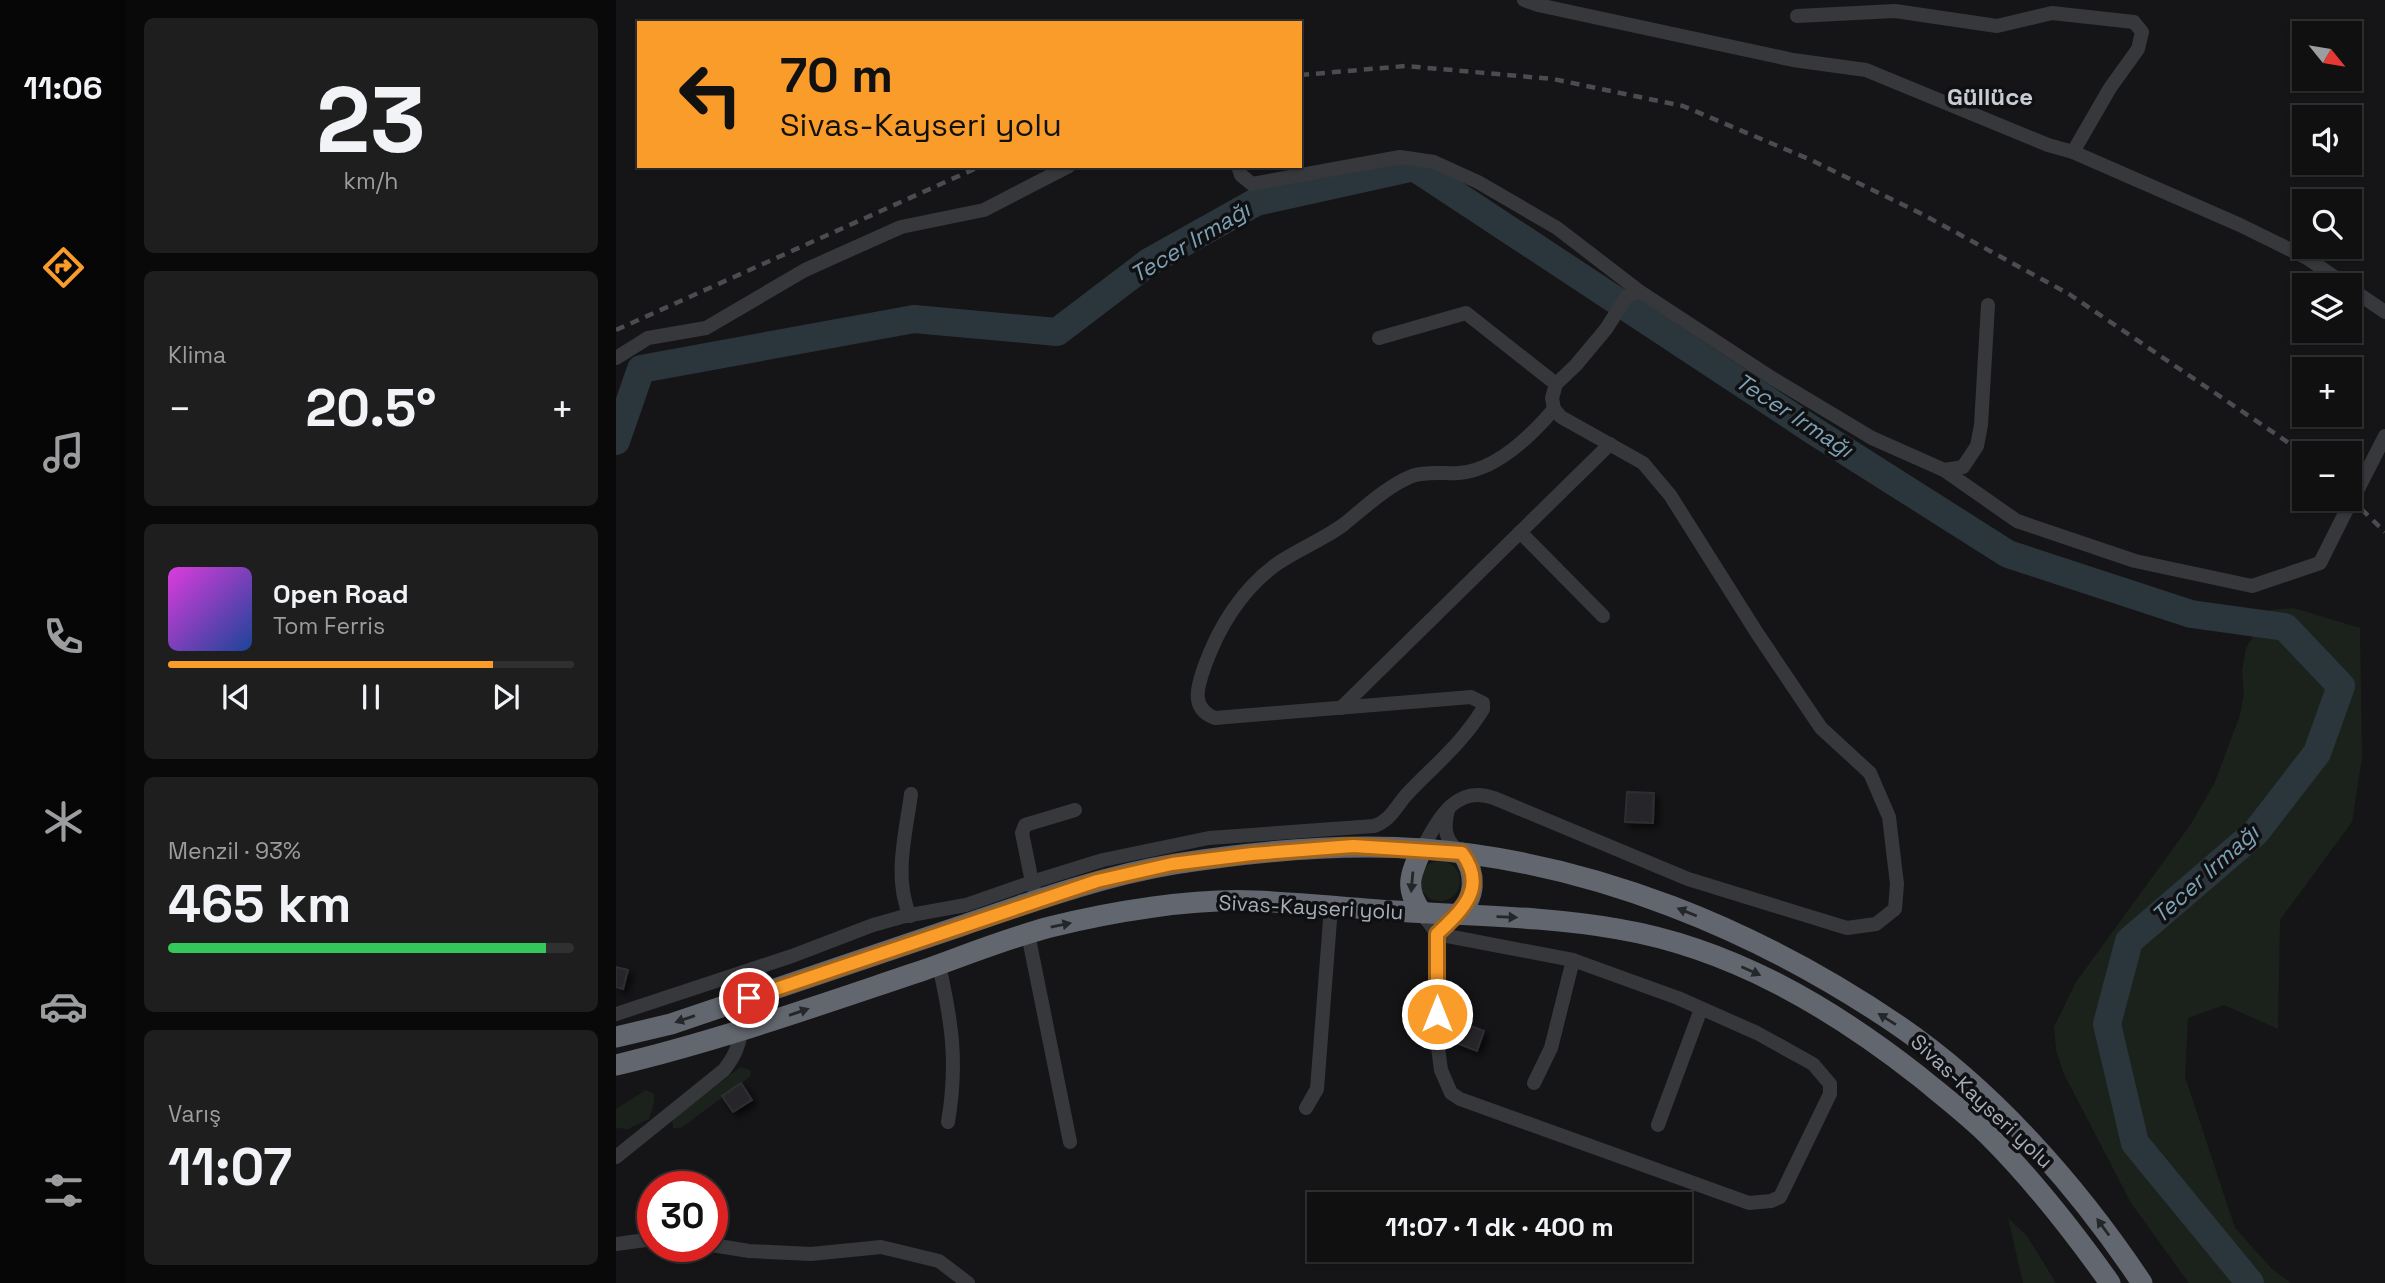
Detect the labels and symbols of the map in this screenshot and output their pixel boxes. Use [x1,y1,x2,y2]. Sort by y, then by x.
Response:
north arrow [2292,21,2362,91]
district label: Güllüce [1947,81,2033,112]
water label: Tecer Irmağı [1125,194,1256,289]
water label: Tecer Irmağı [1730,366,1860,465]
water label: Tecer Irmağı [2145,817,2266,930]
one-way arrow [1406,871,1417,893]
street label: Sivas-Kayseri yolu [1218,889,1404,925]
one-way arrow [1676,907,1697,918]
one-way arrow [1496,911,1518,923]
one-way arrow [1050,919,1072,930]
one-way arrow [1741,966,1762,977]
pin [719,968,779,1028]
position arrow [1400,977,1474,1051]
one-way arrow [789,1006,810,1017]
one-way arrow [1878,1012,1897,1025]
one-way arrow [674,1014,695,1025]
street label: Sivas-Kayseri yolu [1905,1028,2059,1174]
speed limit sign: 30 [637,1171,728,1262]
one-way arrow [2096,1218,2110,1236]

